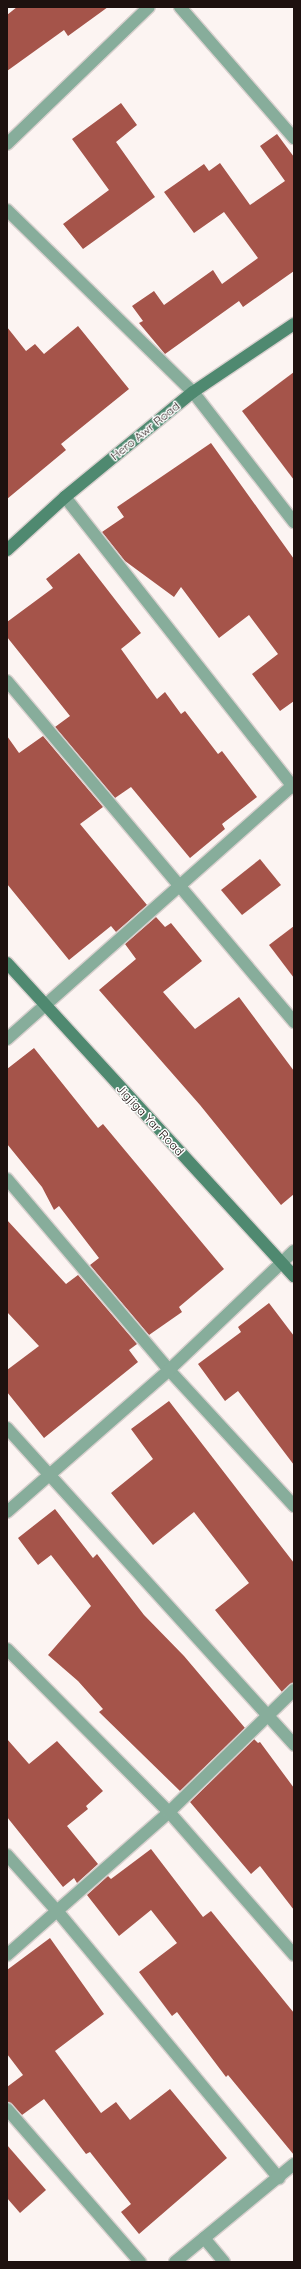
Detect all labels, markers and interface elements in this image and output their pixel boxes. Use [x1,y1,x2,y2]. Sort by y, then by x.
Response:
street label: Hero Awr Road [108,399,182,463]
street label: Jigjiga Yar Road [113,1081,187,1159]

